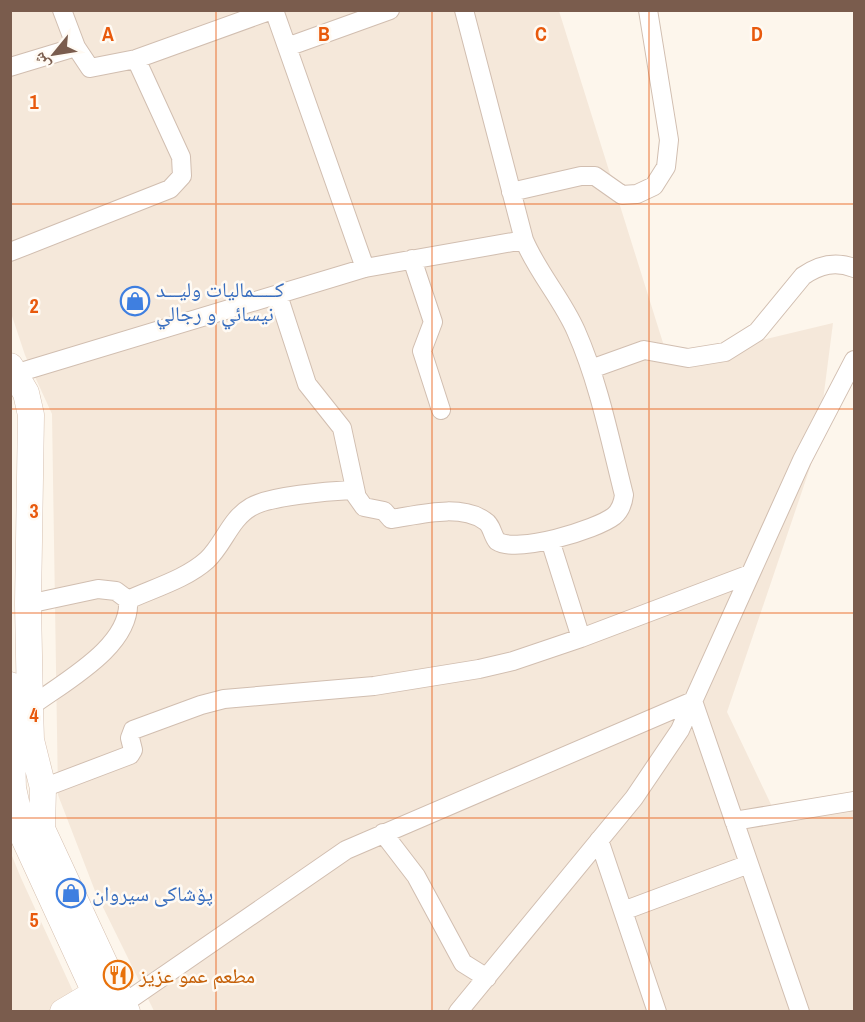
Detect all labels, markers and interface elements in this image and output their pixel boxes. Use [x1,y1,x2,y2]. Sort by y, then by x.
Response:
text: A [102,20,114,47]
text: B [318,20,330,47]
text: C [535,20,547,47]
text: D [751,20,763,47]
north arrow [24,24,84,84]
text: ش [27,49,55,74]
text: 1 [29,88,39,115]
place label: كـــــمالیات ولیـــد نیسائي و رجالي [156,275,284,330]
shop icon: كـــــمالیات ولیـــد نیسائي و رجالي [119,285,151,317]
text: 2 [29,292,39,319]
text: 3 [29,497,39,524]
text: 4 [29,701,39,728]
shop icon: پۆشاکی سیروان [55,877,87,909]
place label: پۆشاکی سیروان [92,879,213,908]
text: 5 [29,906,39,933]
restaurant icon: مطعم عمو عزيز [102,959,134,991]
place label: مطعم عمو عزيز [138,961,255,990]

